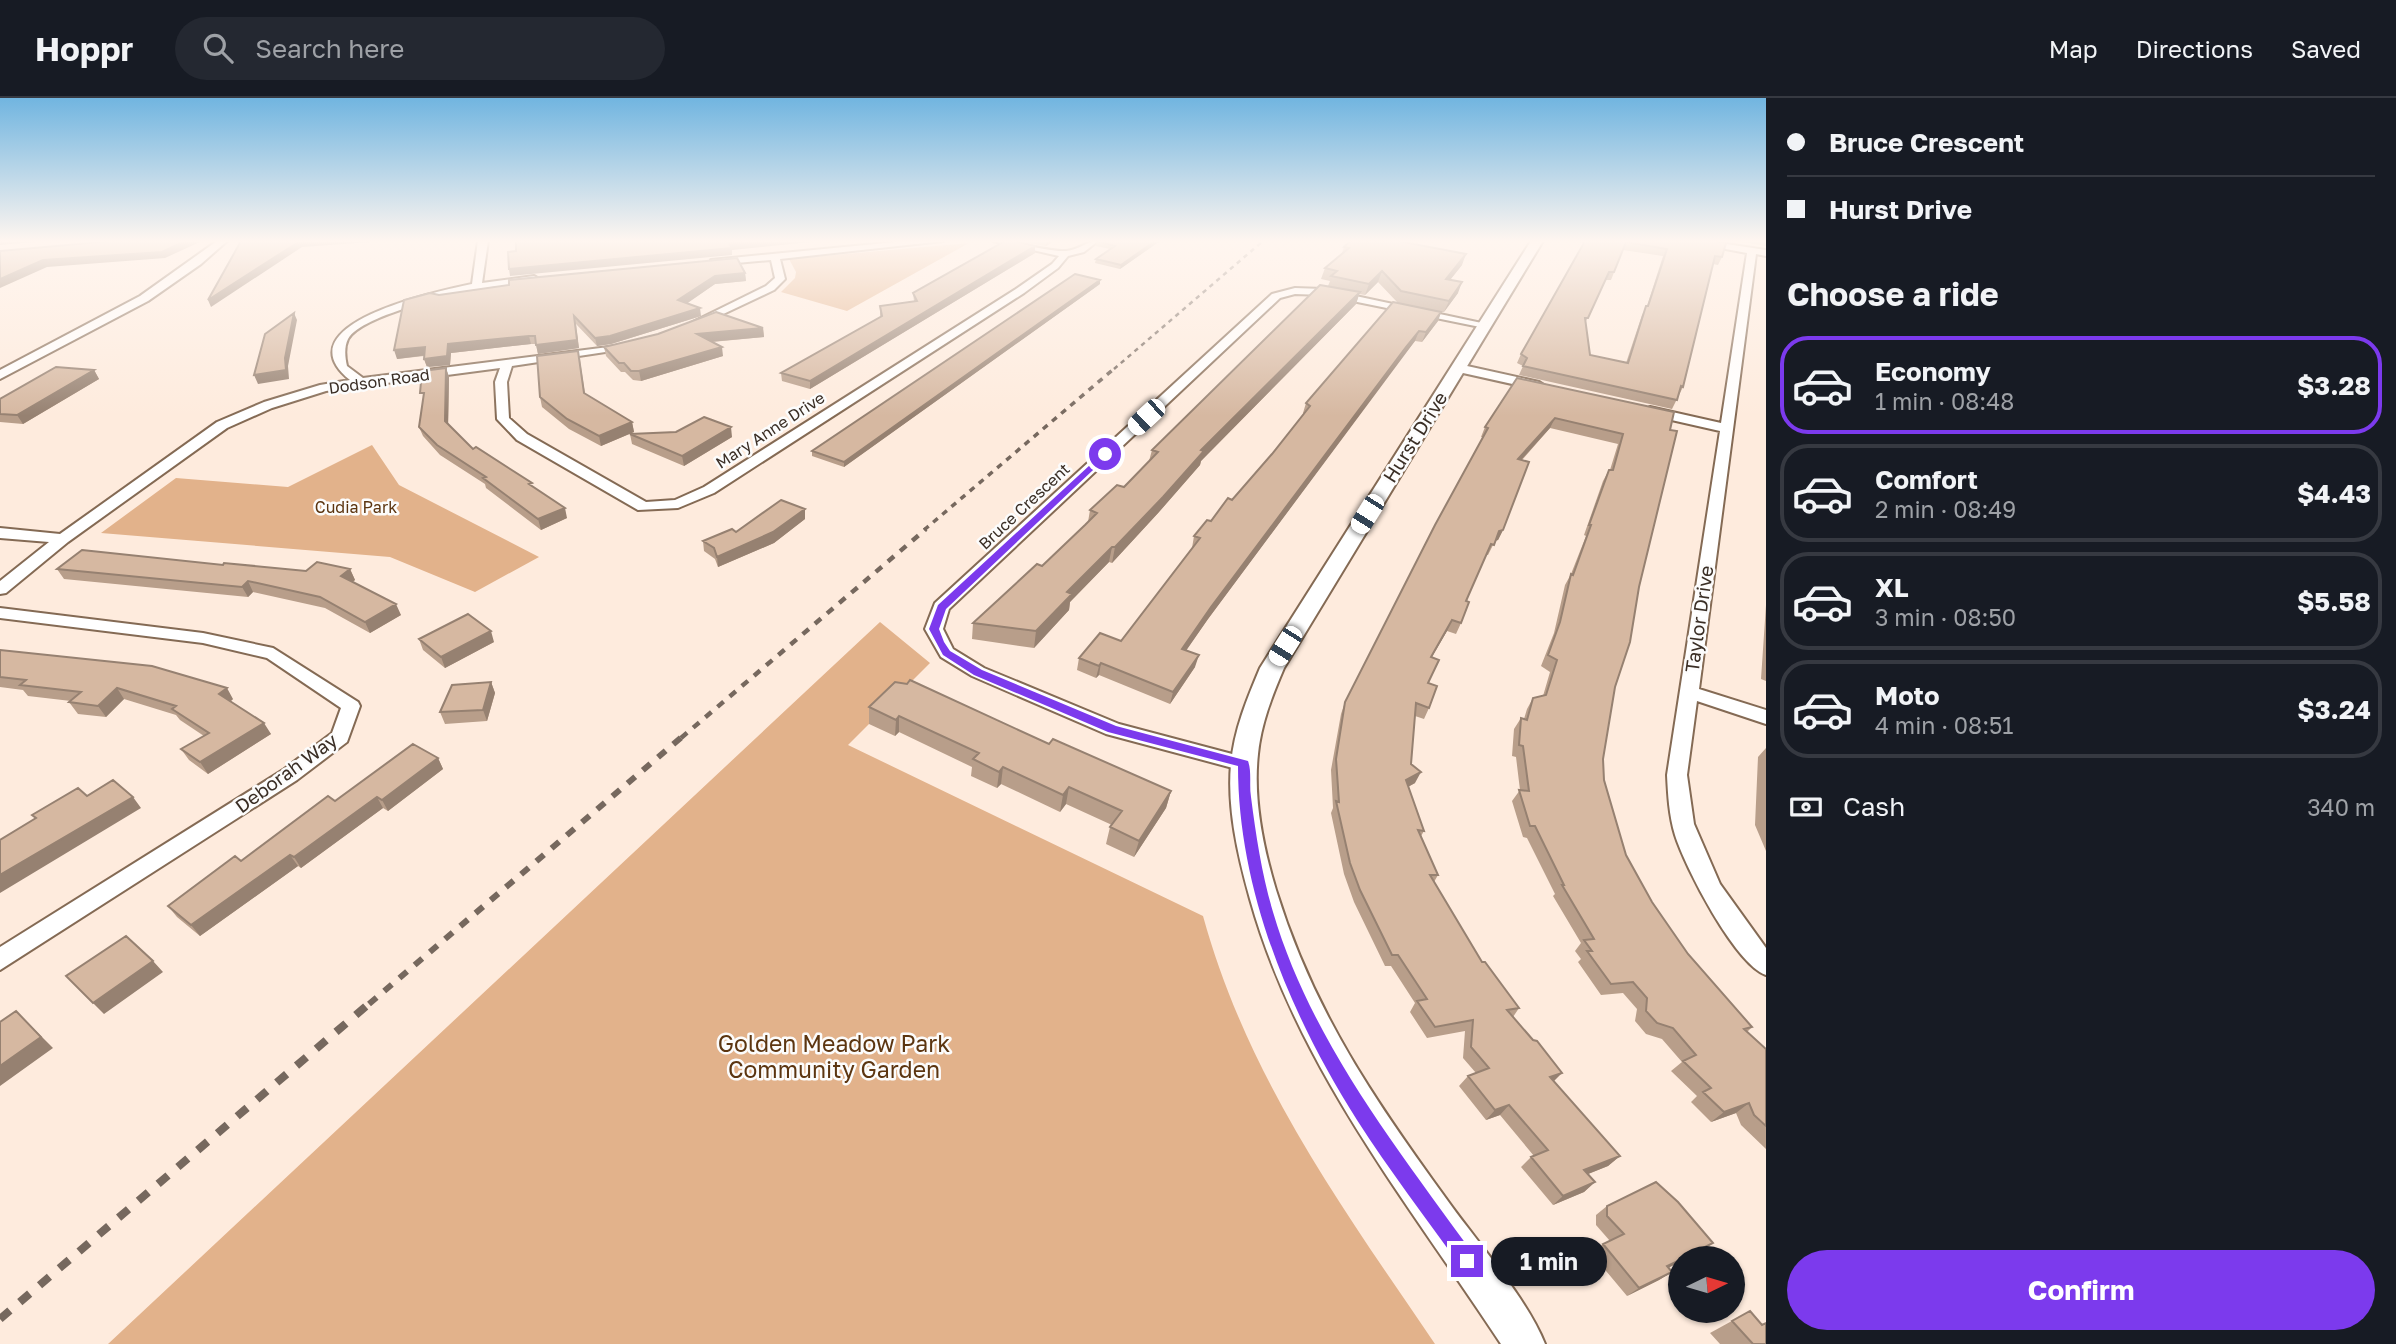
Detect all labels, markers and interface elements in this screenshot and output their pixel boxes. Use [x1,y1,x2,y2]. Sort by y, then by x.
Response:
search box [175,17,665,80]
text: Hoppr [35,29,133,68]
icon: search [199,29,237,67]
text: Search here [255,33,404,64]
text: Map [2049,34,2098,63]
text: Directions [2136,34,2253,63]
text: Saved [2291,34,2361,63]
text: Bruce Crescent [1829,127,2024,158]
text: Hurst Drive [1829,194,1972,225]
text: Choose a ride [1787,275,1999,313]
icon: car [1791,354,1854,417]
text: Economy [1875,356,1991,387]
street label: Dodson Road [327,364,431,398]
text: $3.28 [2297,370,2371,401]
street label: Mary Anne Drive [712,387,828,473]
street label: Hurst Drive [1378,387,1452,486]
text: 1 min · 08:48 [1875,387,2014,415]
car [1124,395,1169,439]
route start [1089,438,1121,470]
street label: Bruce Crescent [974,459,1074,553]
icon: car [1791,462,1854,525]
text: Comfort [1875,464,1978,495]
text: $4.43 [2297,478,2371,509]
car [1347,491,1388,537]
text: 2 min · 08:49 [1875,495,2016,523]
park label: Cudia Park [315,497,397,517]
street label: Taylor Drive [1680,564,1717,674]
icon: car [1791,570,1854,633]
text: XL [1875,572,1909,603]
text: $5.58 [2297,586,2371,617]
text: 3 min · 08:50 [1875,603,2016,631]
car [1265,623,1306,669]
icon: car [1791,678,1854,741]
text: Moto [1875,680,1940,711]
text: $3.24 [2297,694,2371,725]
text: 4 min · 08:51 [1875,711,2014,739]
street label: Deborah Way [230,728,341,817]
icon: cash [1787,788,1825,826]
text: Cash [1843,791,1905,822]
text: 340 m [2307,793,2375,821]
park label: Golden Meadow Park Community Garden [718,1029,950,1083]
callout: 1 min [1492,1236,1607,1286]
route end [1451,1245,1483,1277]
north arrow [1668,1246,1745,1323]
map controls [1668,1246,1745,1323]
text: 1 min [1520,1247,1578,1275]
button: Confirm [1787,1250,2375,1330]

